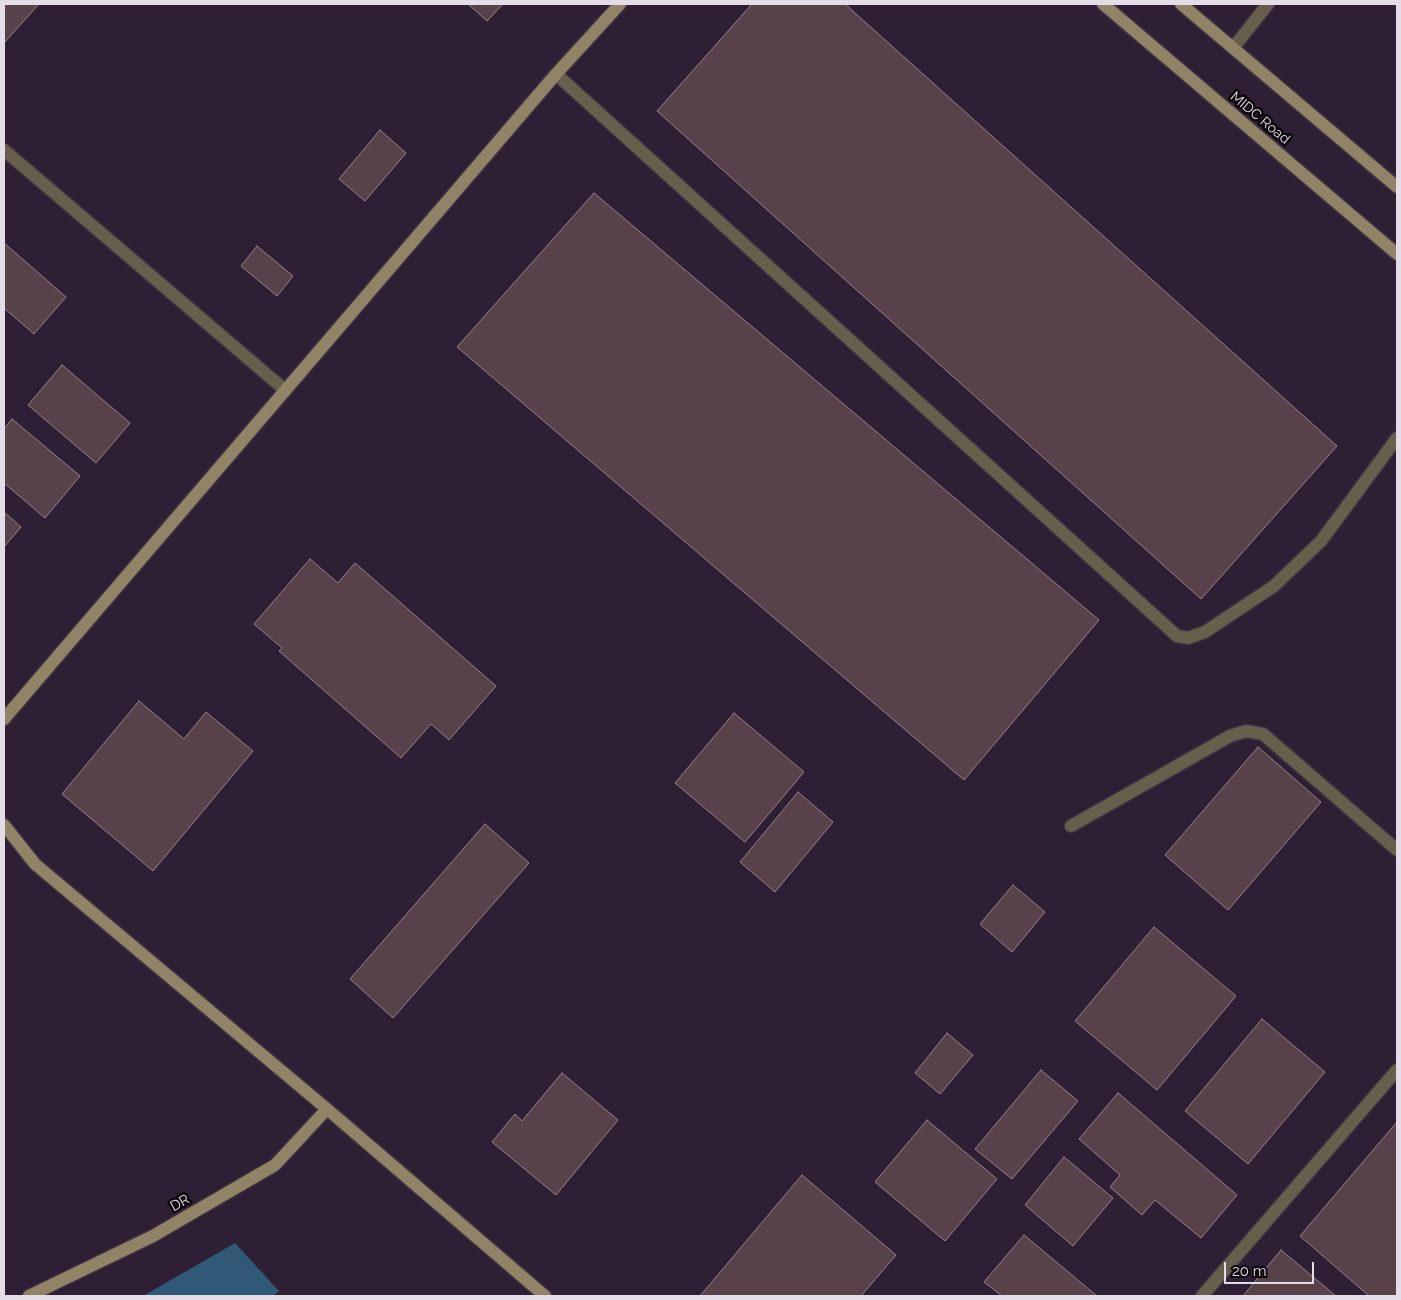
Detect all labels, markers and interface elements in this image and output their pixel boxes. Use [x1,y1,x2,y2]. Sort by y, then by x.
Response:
street label: MIDC Road [1227,88,1293,148]
street label: DR [168,1191,192,1215]
scale bar [1226,1252,1316,1284]
text: 20 m [1232,1262,1267,1280]

